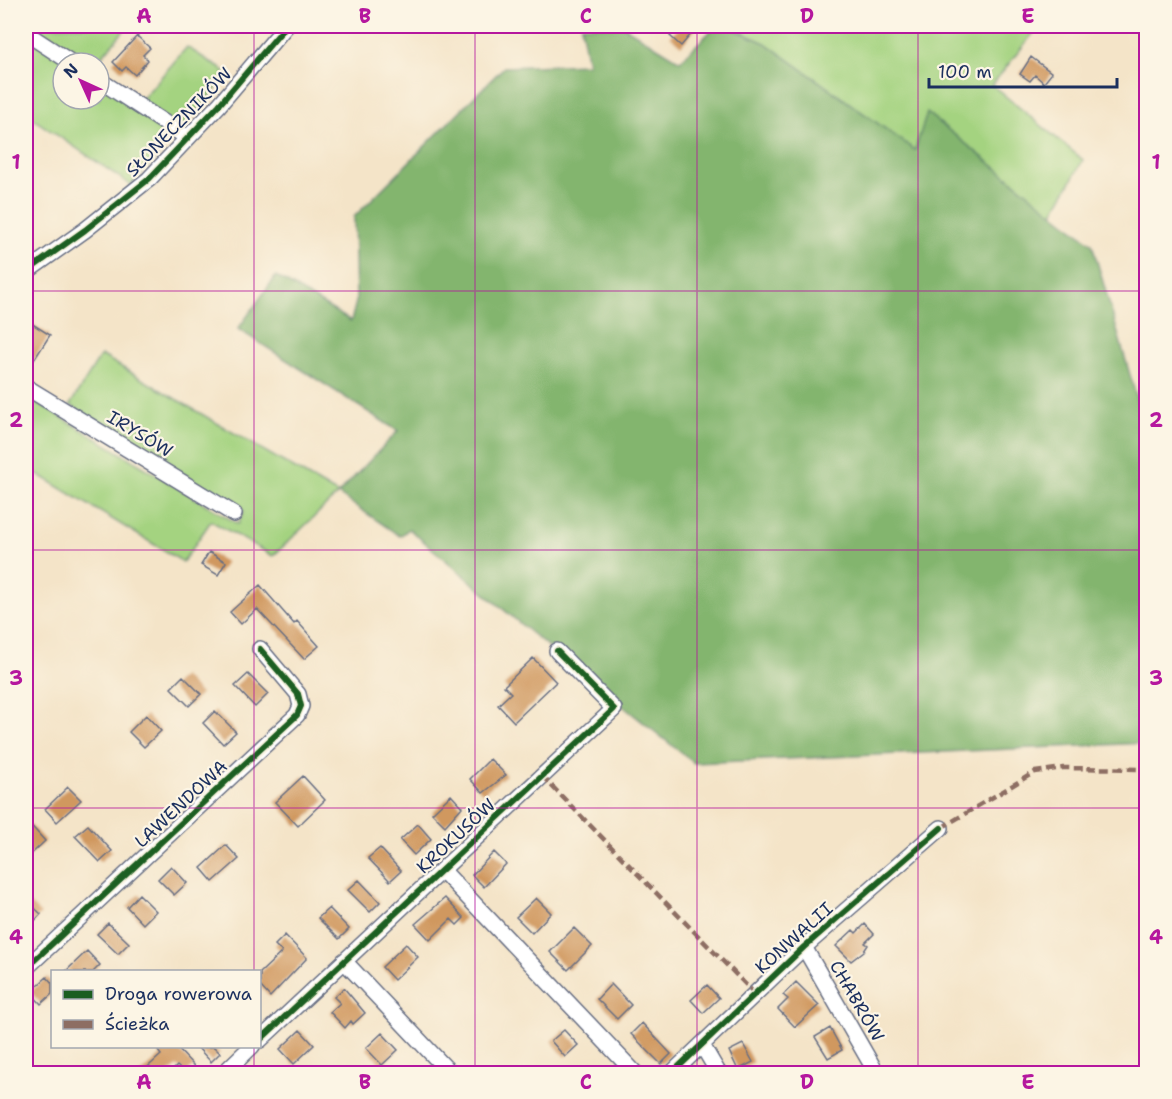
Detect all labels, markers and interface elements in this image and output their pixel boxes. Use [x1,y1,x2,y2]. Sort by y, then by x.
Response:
text: A [136,3,152,29]
text: B [359,3,371,29]
text: C [580,3,592,29]
text: D [800,3,814,29]
text: E [1021,3,1035,29]
north arrow [51,51,111,111]
scale bar [929,51,1116,89]
text: N [59,59,83,83]
text: 100 m [938,60,992,84]
street label: SŁONECZNIKÓW [121,62,237,182]
text: 1 [11,149,21,175]
text: 1 [1151,149,1161,175]
street label: IRYSÓW [103,405,177,463]
text: 2 [9,407,23,433]
text: 2 [1149,407,1163,433]
text: 3 [9,665,23,691]
text: 3 [1149,665,1163,691]
street label: LAWENDOWA [129,755,233,853]
street label: KROKUSÓW [411,793,501,879]
street label: KONWALII [750,897,838,979]
text: 4 [9,924,23,950]
text: 4 [1149,924,1163,950]
street label: CHABRÓW [824,956,890,1046]
legend [51,970,261,1048]
text: Droga rowerowa [105,982,252,1006]
text: Ścieżka [105,1012,169,1036]
text: A [136,1069,152,1095]
text: B [359,1069,371,1095]
text: C [580,1069,592,1095]
text: D [800,1069,814,1095]
text: E [1021,1069,1035,1095]

